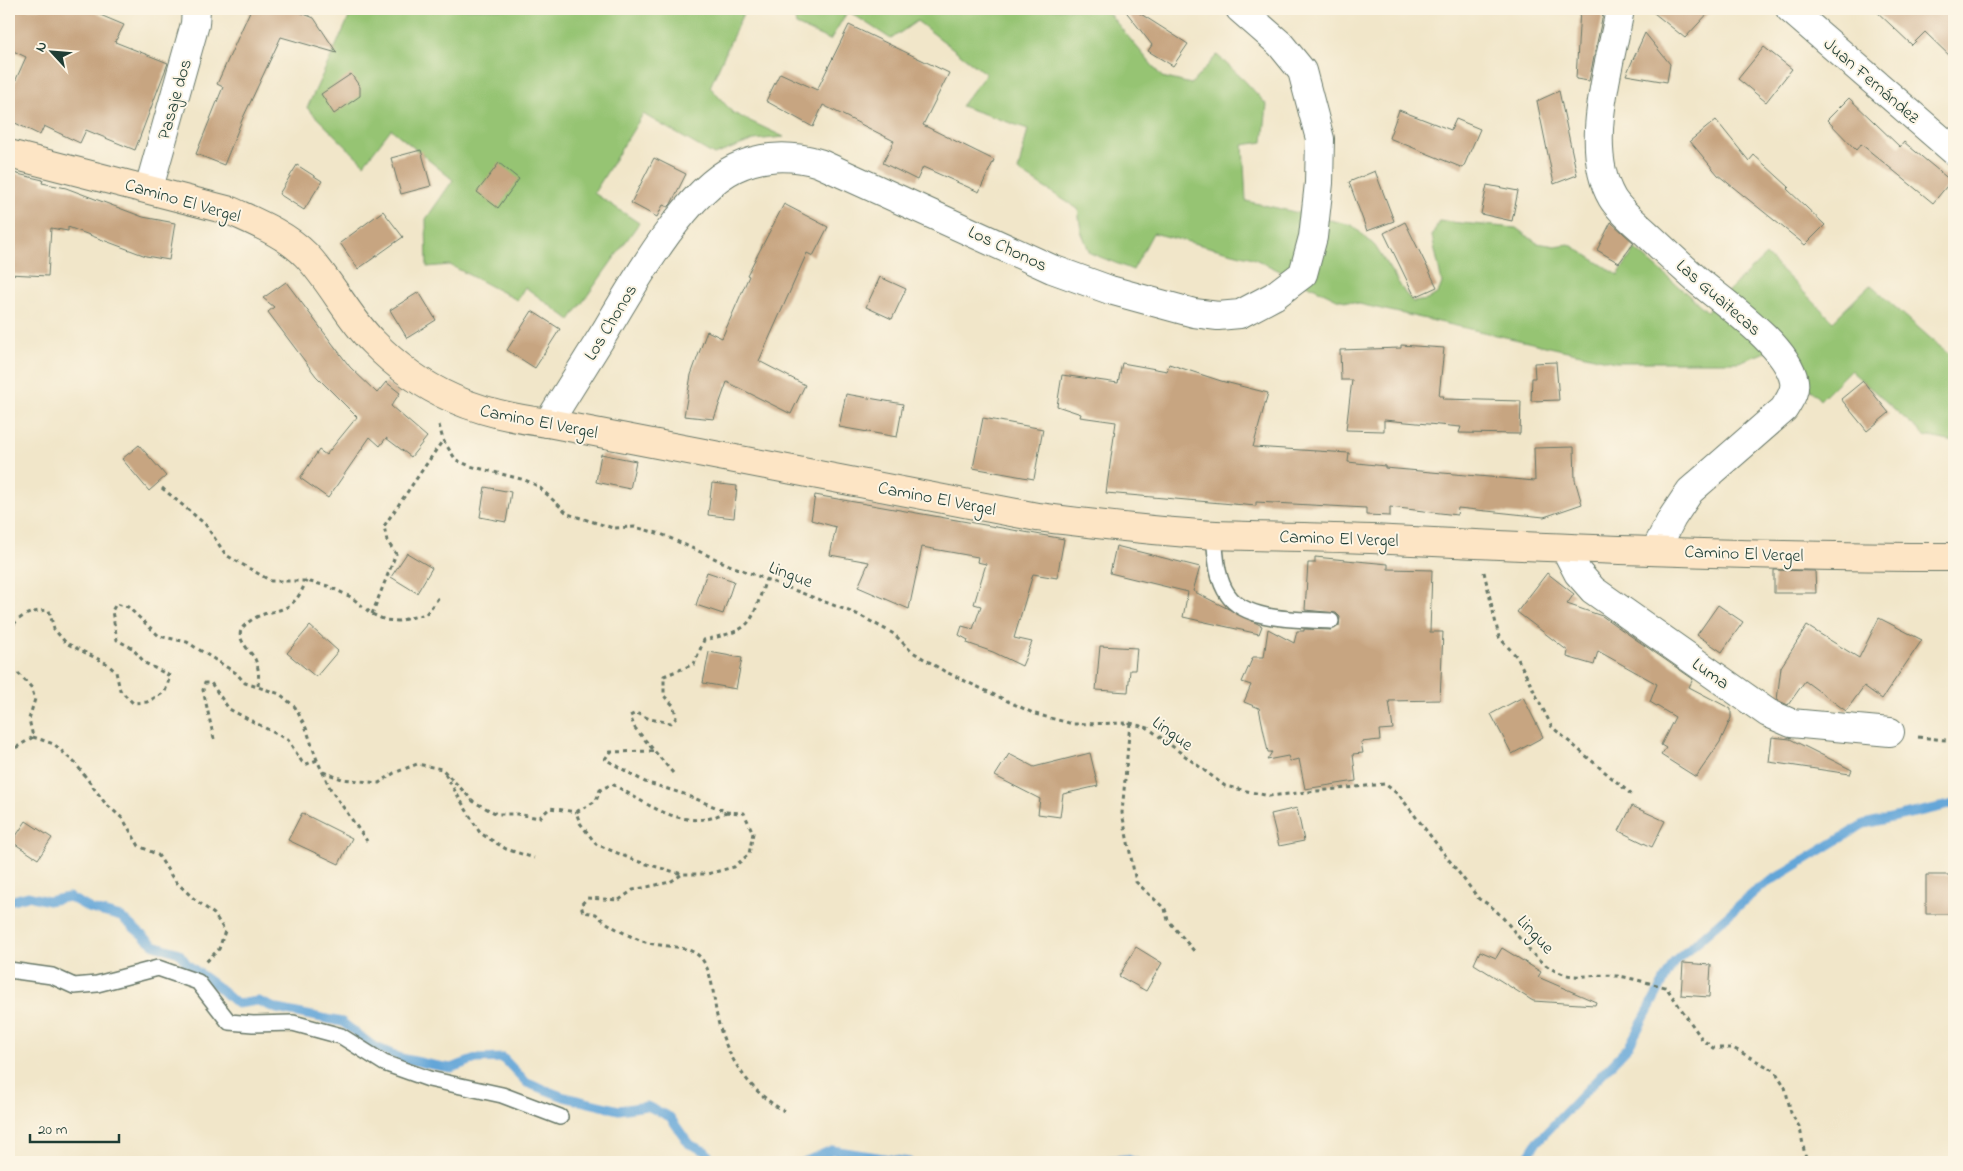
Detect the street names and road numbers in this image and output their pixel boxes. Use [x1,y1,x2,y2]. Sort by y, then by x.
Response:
street label: Juan Fernández [1817,32,1925,131]
street label: Pasaje dos [152,56,200,143]
street label: Camino El Vergel [121,173,243,232]
street label: Los Chonos [963,220,1051,280]
street label: Las Guaitecas [1669,254,1766,343]
street label: Los Chonos [579,280,645,366]
street label: Camino El Vergel [477,399,600,448]
street label: Camino El Vergel [875,476,998,525]
street label: Camino El Vergel [1279,525,1399,556]
street label: Camino El Vergel [1684,540,1804,571]
street label: Lingue [764,556,817,597]
street label: Luma [1686,652,1734,697]
street label: Lingue [1145,711,1198,760]
street label: Lingue [1509,910,1560,962]

